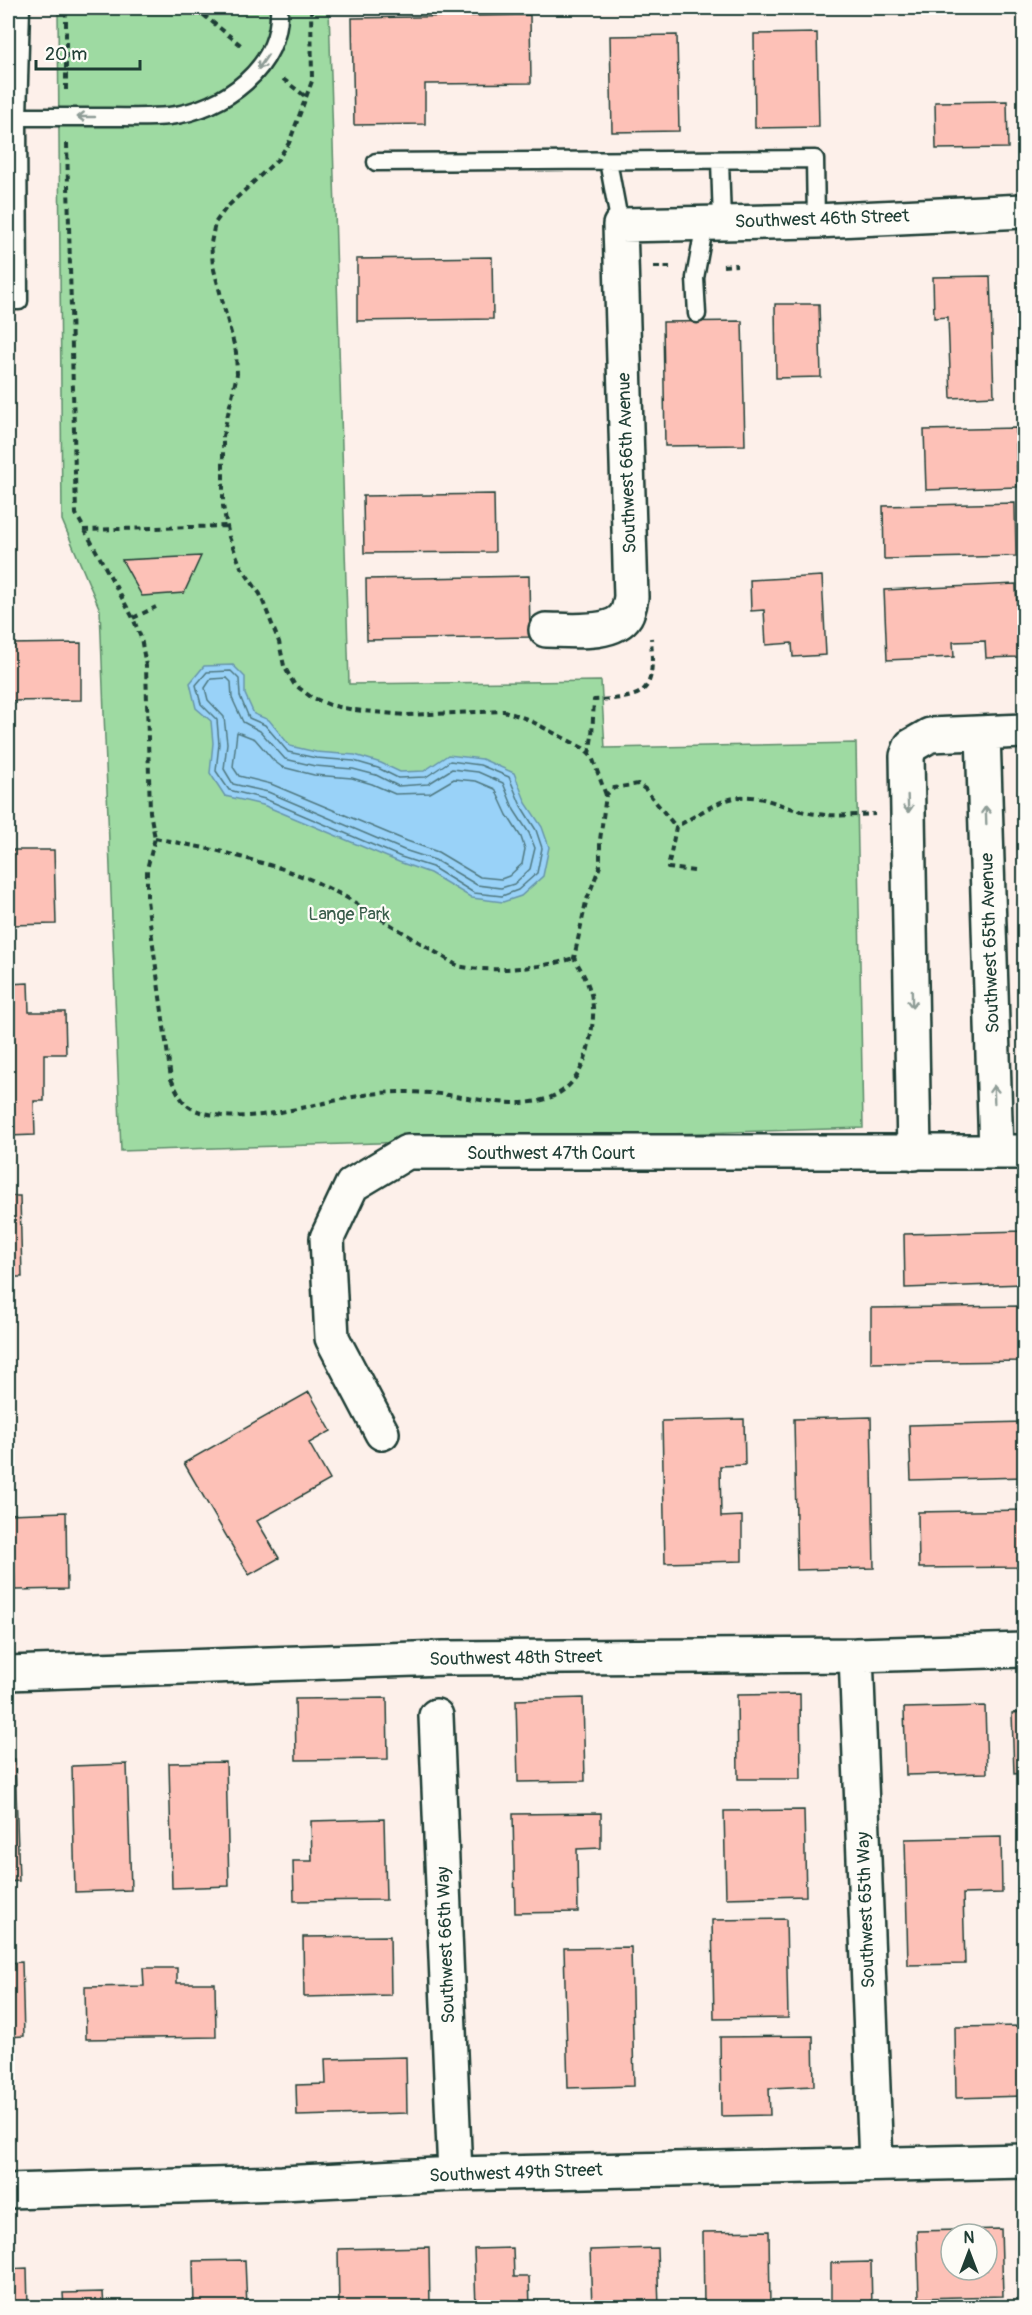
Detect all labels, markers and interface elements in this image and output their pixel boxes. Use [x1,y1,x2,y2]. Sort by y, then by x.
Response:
scale bar [36,33,140,71]
text: 20 m [45,43,87,66]
one-way arrow [257,54,269,70]
one-way arrow [76,111,96,123]
street label: Southwest 46th Street [734,204,910,234]
street label: Southwest 66th Avenue [612,372,642,554]
one-way arrow [903,793,914,813]
one-way arrow [980,805,991,825]
street label: Southwest 65th Avenue [975,852,1005,1034]
park label: Lange Park [308,903,390,926]
one-way arrow [906,988,917,1008]
one-way arrow [989,1084,1000,1104]
street label: Southwest 47th Court [467,1142,636,1165]
street label: Southwest 48th Street [429,1645,603,1671]
street label: Southwest 65th Way [852,1831,880,1989]
street label: Southwest 66th Way [432,1866,460,2024]
street label: Southwest 49th Street [429,2158,604,2188]
north arrow [939,2222,999,2282]
text: N [964,2228,975,2248]

